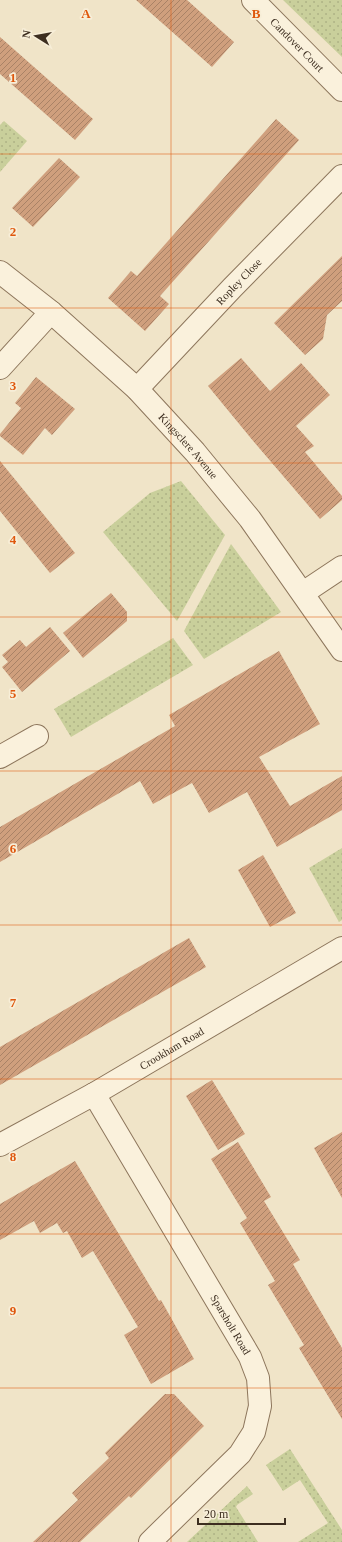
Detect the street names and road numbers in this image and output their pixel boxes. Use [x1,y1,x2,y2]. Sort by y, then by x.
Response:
street label: Candover Court [268,15,326,74]
street label: Ropley Close [214,256,264,307]
street label: Kingsclere Avenue [156,411,220,481]
street label: Crookham Road [137,1025,206,1072]
street label: Sparsholt Road [208,1292,253,1357]

